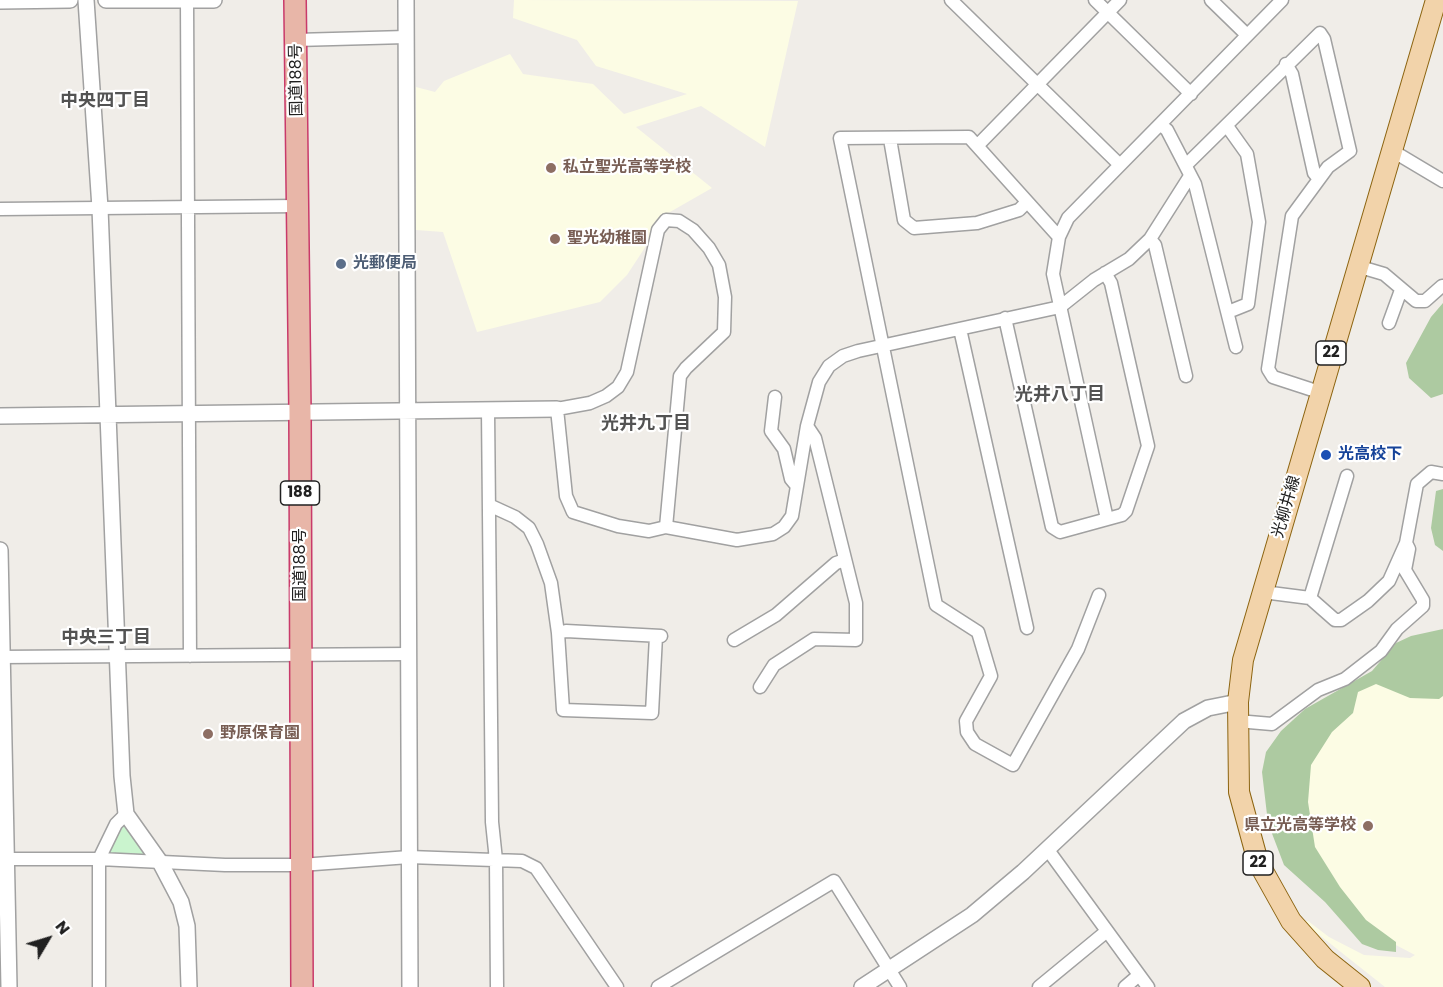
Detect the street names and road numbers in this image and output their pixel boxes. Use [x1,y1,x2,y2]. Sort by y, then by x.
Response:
street label: 国道188号 [287,43,307,117]
road number: 22 [1316,341,1346,365]
street label: 光柳井線 [1269,474,1305,540]
road number: 188 [280,481,320,505]
street label: 国道188号 [291,528,311,602]
road number: 22 [1243,851,1273,875]

